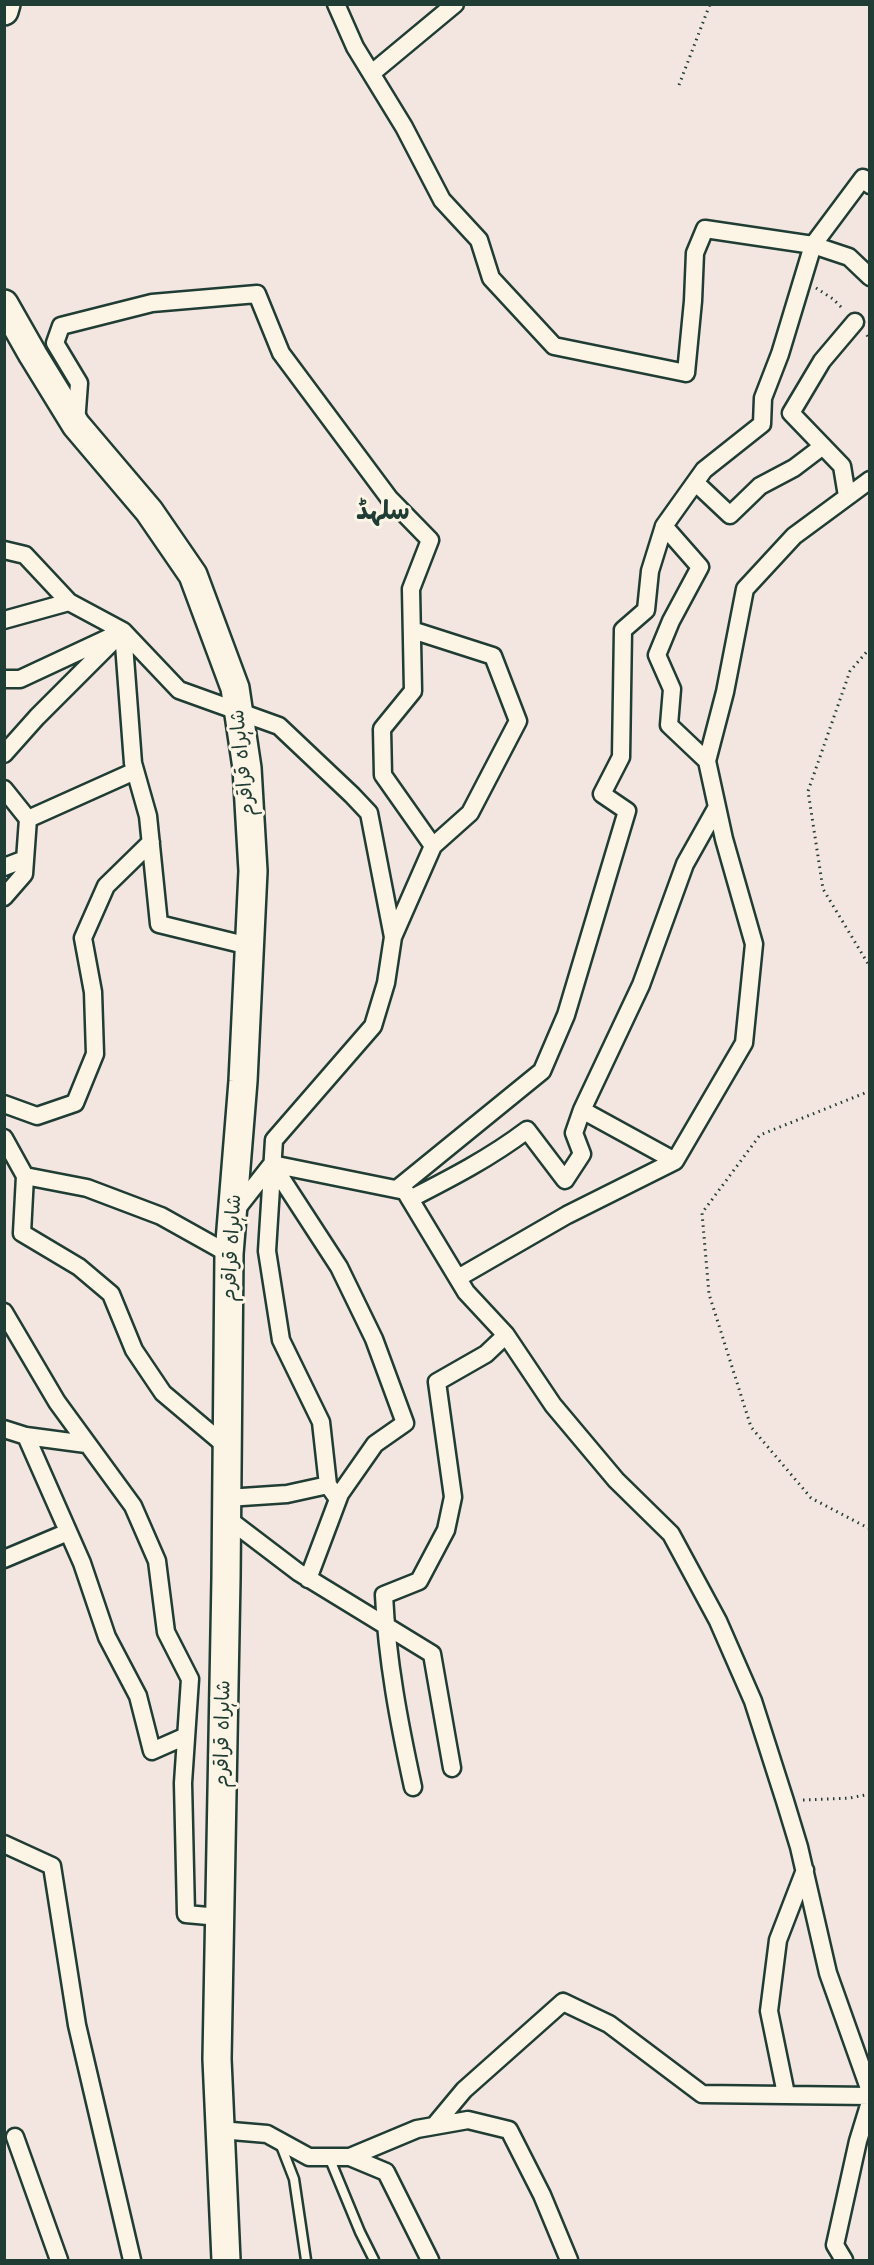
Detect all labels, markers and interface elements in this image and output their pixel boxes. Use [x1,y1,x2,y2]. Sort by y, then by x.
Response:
district label: سلہڈ [356,496,410,528]
street label: شاہراہ قراقرم [225,708,261,818]
street label: شاہراہ قراقرم [217,1194,247,1302]
street label: شاہراہ قراقرم [210,1680,236,1788]

